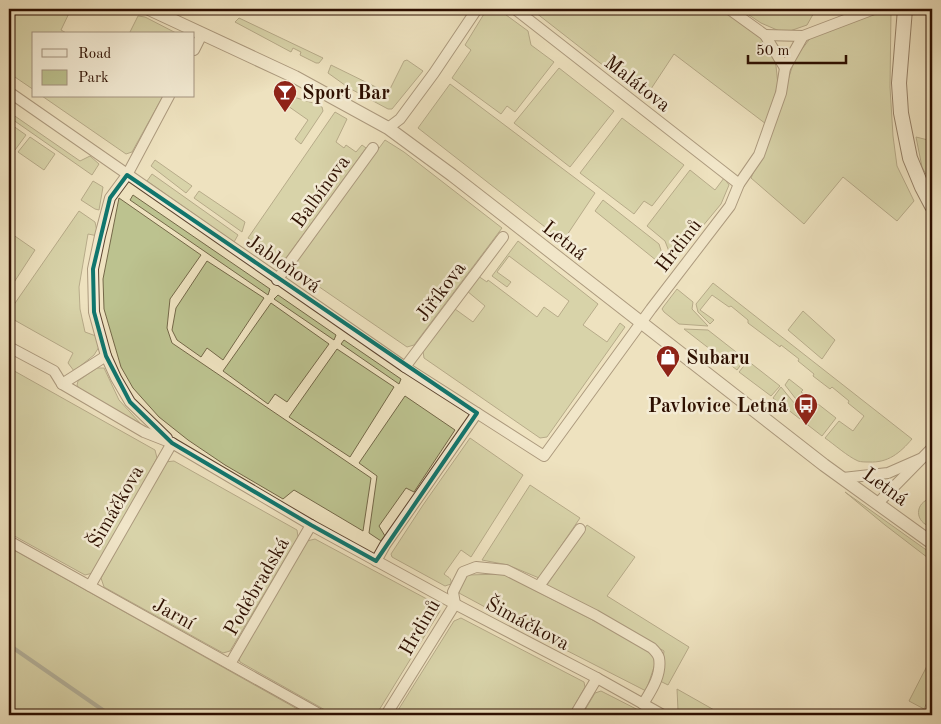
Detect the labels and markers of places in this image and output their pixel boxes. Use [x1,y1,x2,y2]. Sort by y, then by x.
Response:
bar icon: Sport Bar [272,79,298,113]
place label: Sport Bar [302,84,390,104]
shop icon: Subaru [655,344,681,378]
place label: Subaru [686,349,750,369]
bus stop icon: Pavlovice Letná [793,392,819,426]
place label: Pavlovice Letná [648,397,788,417]

